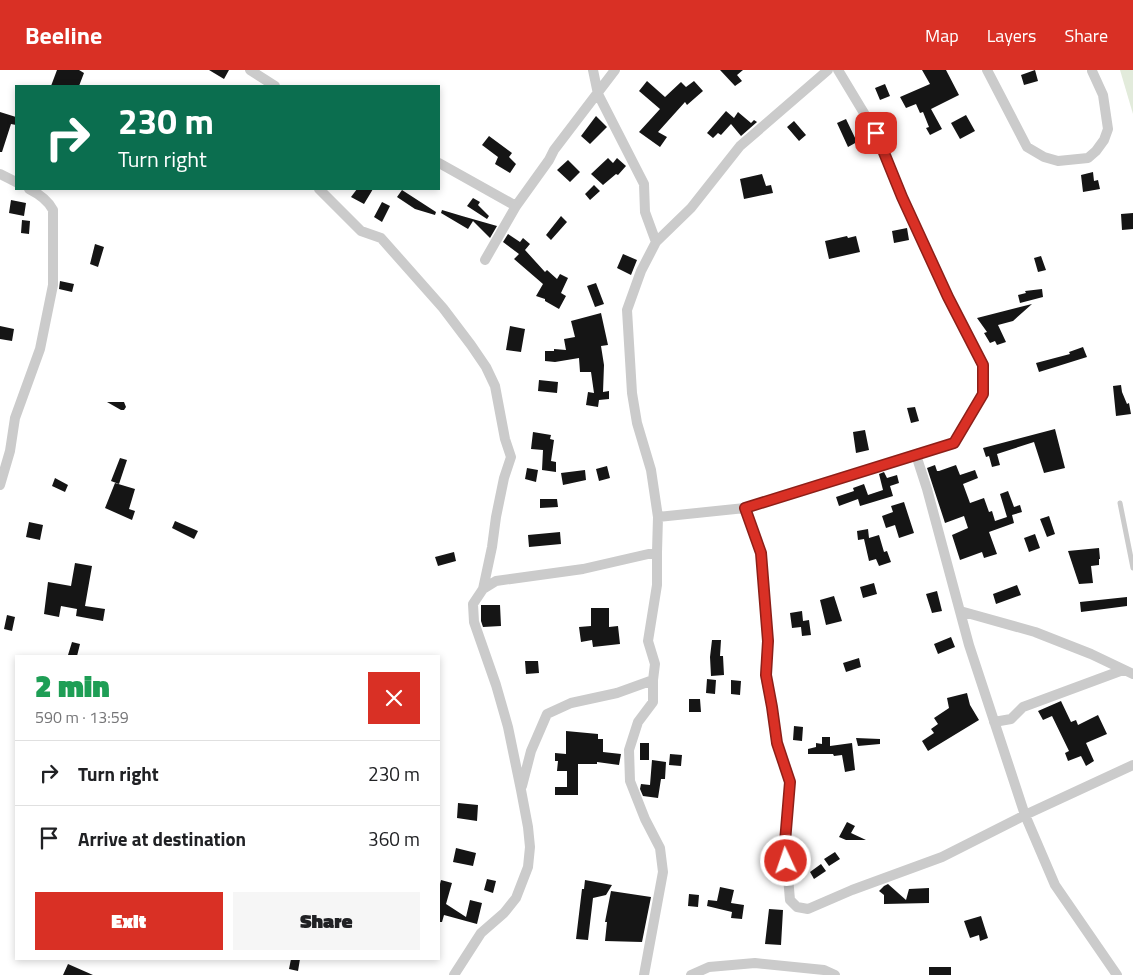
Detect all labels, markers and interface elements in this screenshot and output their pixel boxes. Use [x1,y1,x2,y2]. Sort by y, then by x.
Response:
text: Beeline [25,17,102,53]
text: Map [925,22,959,49]
text: Layers [987,22,1036,49]
text: Share [1064,22,1108,49]
text: 230 m [118,94,214,148]
icon: right [35,105,100,170]
pin [855,112,897,154]
icon: arrive [862,119,890,147]
text: Turn right [118,142,207,176]
text: 2 min [35,663,110,709]
button: close [368,672,420,724]
text: 590 m · 13:59 [35,705,129,729]
icon: right [35,759,63,787]
text: Turn right [78,759,159,788]
text: 230 m [368,759,420,788]
icon: arrive [35,824,63,852]
text: Arrive at destination [78,824,246,853]
text: 360 m [368,824,420,853]
position arrow [759,834,811,886]
button: Exit [35,892,223,950]
button: Share [233,892,420,950]

